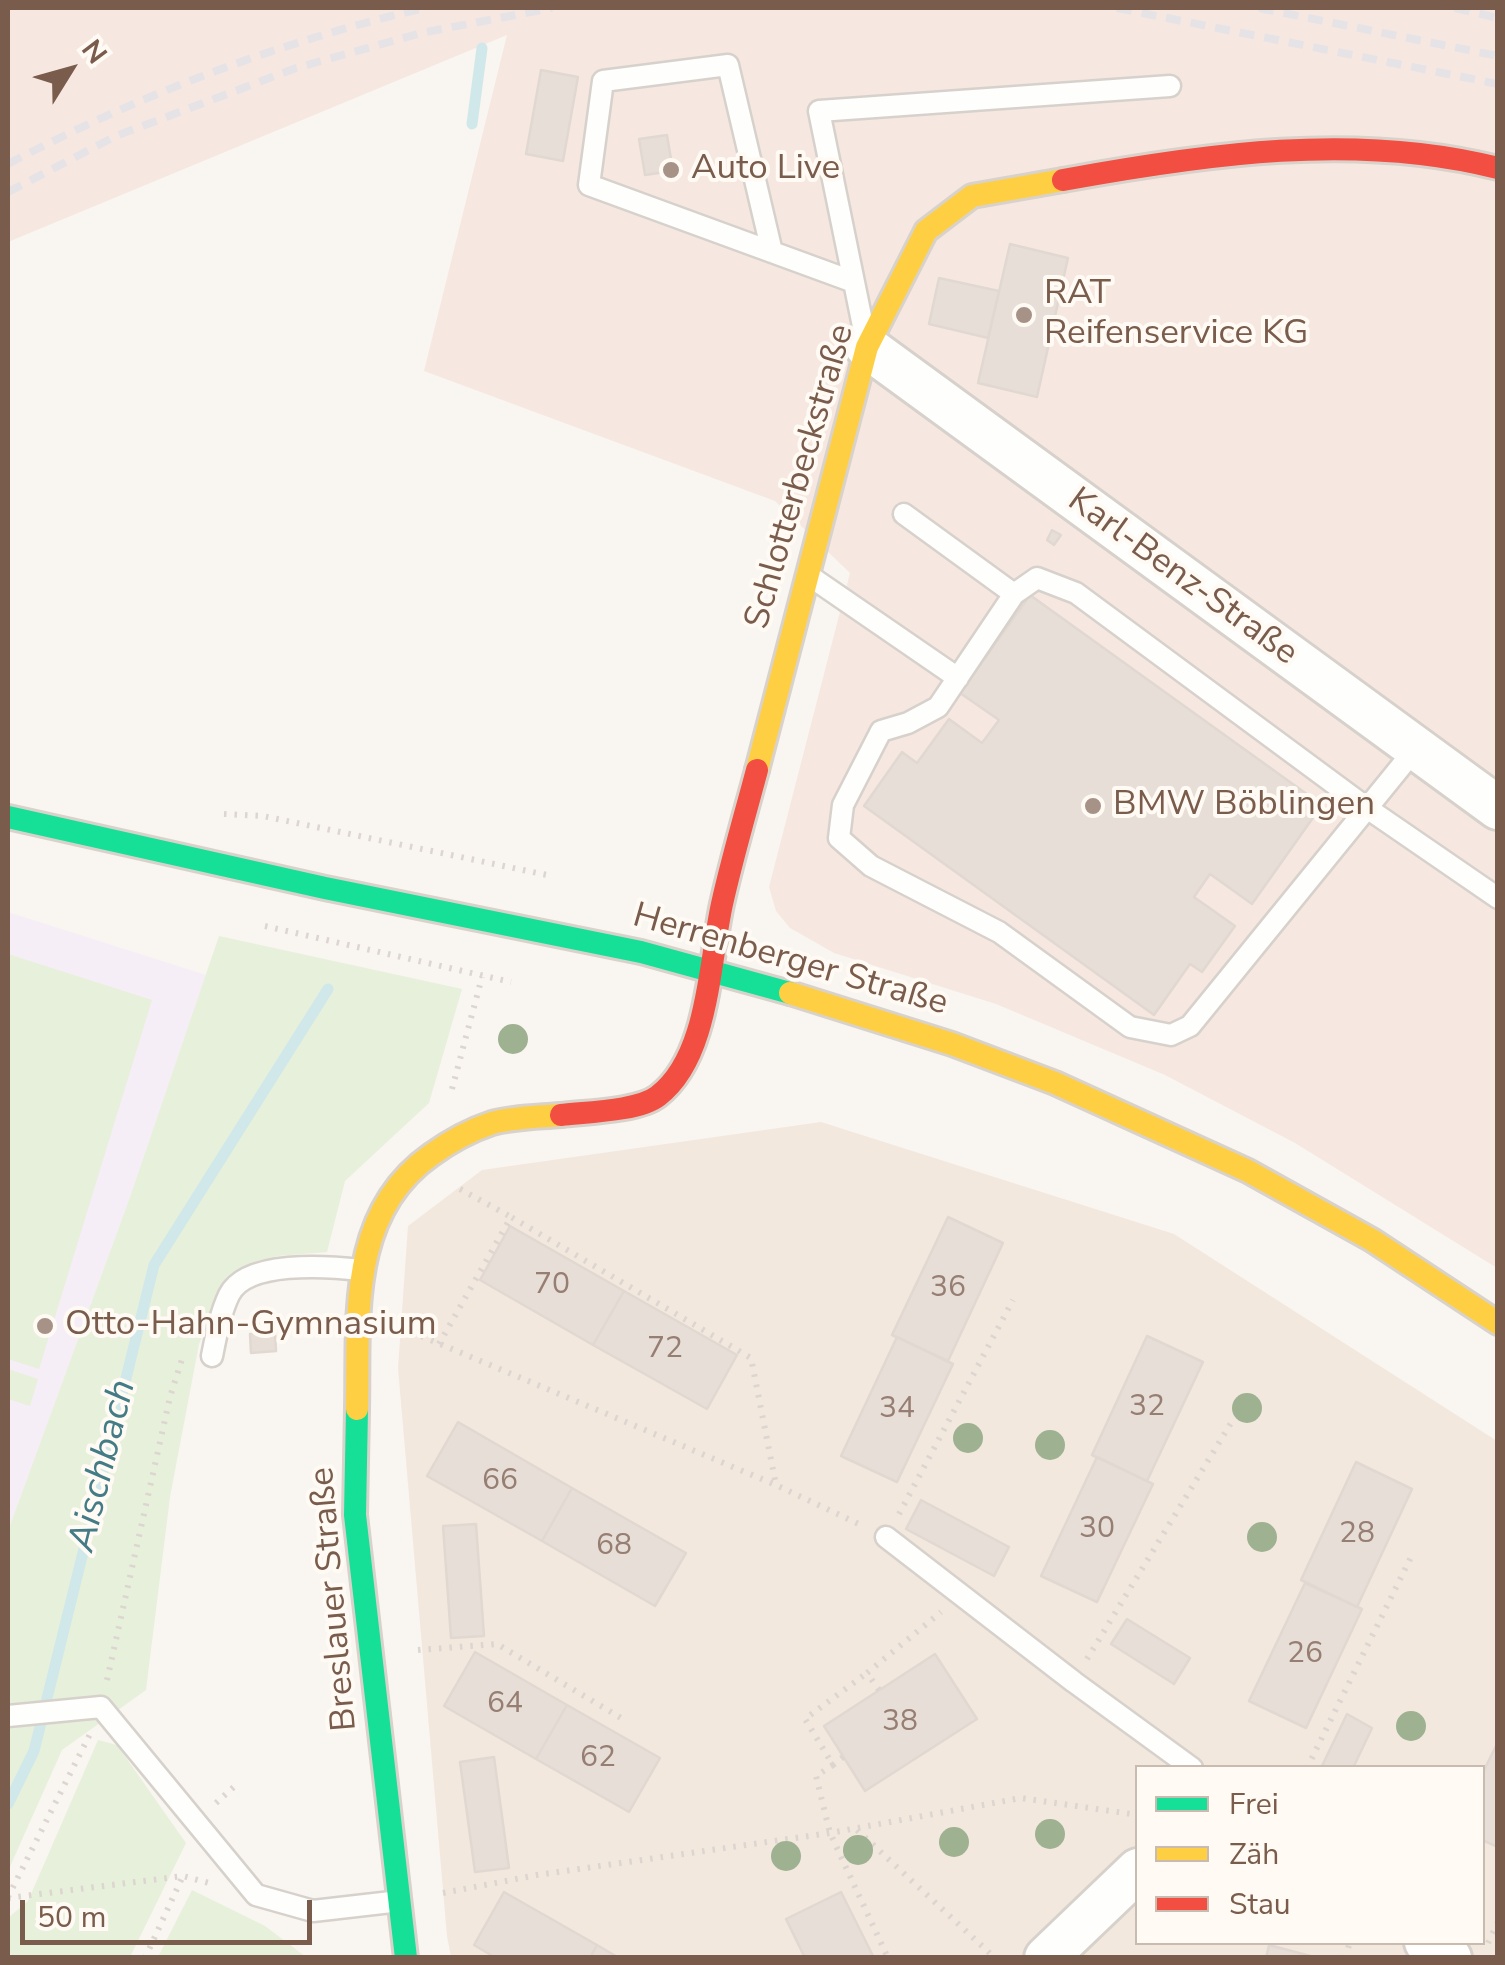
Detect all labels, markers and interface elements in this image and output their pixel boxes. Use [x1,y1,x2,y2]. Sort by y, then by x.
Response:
north arrow [20,20,120,120]
text: N [72,32,115,72]
place label: Auto Live [691,149,840,191]
marker: Auto Live [660,159,682,181]
place label: RAT Reifenservice KG [1044,274,1308,356]
marker: RAT Reifenservice KG [1013,304,1035,326]
street label: Schlotterbeckstraße [737,320,865,634]
street label: Karl-Benz-Straße [1059,481,1305,675]
place label: BMW Böblingen [1113,785,1375,827]
marker: BMW Böblingen [1082,795,1104,817]
street label: Herrenberger Straße [628,896,952,1026]
house number: 70 [534,1268,570,1304]
house number: 36 [930,1271,966,1307]
place label: Otto-Hahn-Gymnasium [65,1305,437,1347]
marker: Otto-Hahn-Gymnasium [34,1315,56,1337]
house number: 72 [647,1332,683,1368]
water label: Aischbach [61,1375,147,1557]
house number: 32 [1129,1390,1165,1426]
house number: 34 [879,1392,915,1428]
house number: 66 [482,1464,518,1500]
street label: Breslauer Straße [303,1465,367,1733]
house number: 30 [1079,1512,1115,1548]
house number: 28 [1339,1517,1375,1553]
house number: 68 [596,1529,632,1565]
house number: 26 [1287,1637,1323,1673]
house number: 64 [487,1687,523,1723]
house number: 38 [882,1705,918,1741]
house number: 62 [580,1741,616,1777]
legend [1135,1765,1485,1945]
text: Frei [1229,1784,1279,1825]
text: Zäh [1229,1834,1279,1875]
scale bar [25,1880,318,1942]
text: Stau [1229,1884,1291,1925]
text: 50 m [37,1897,106,1938]

